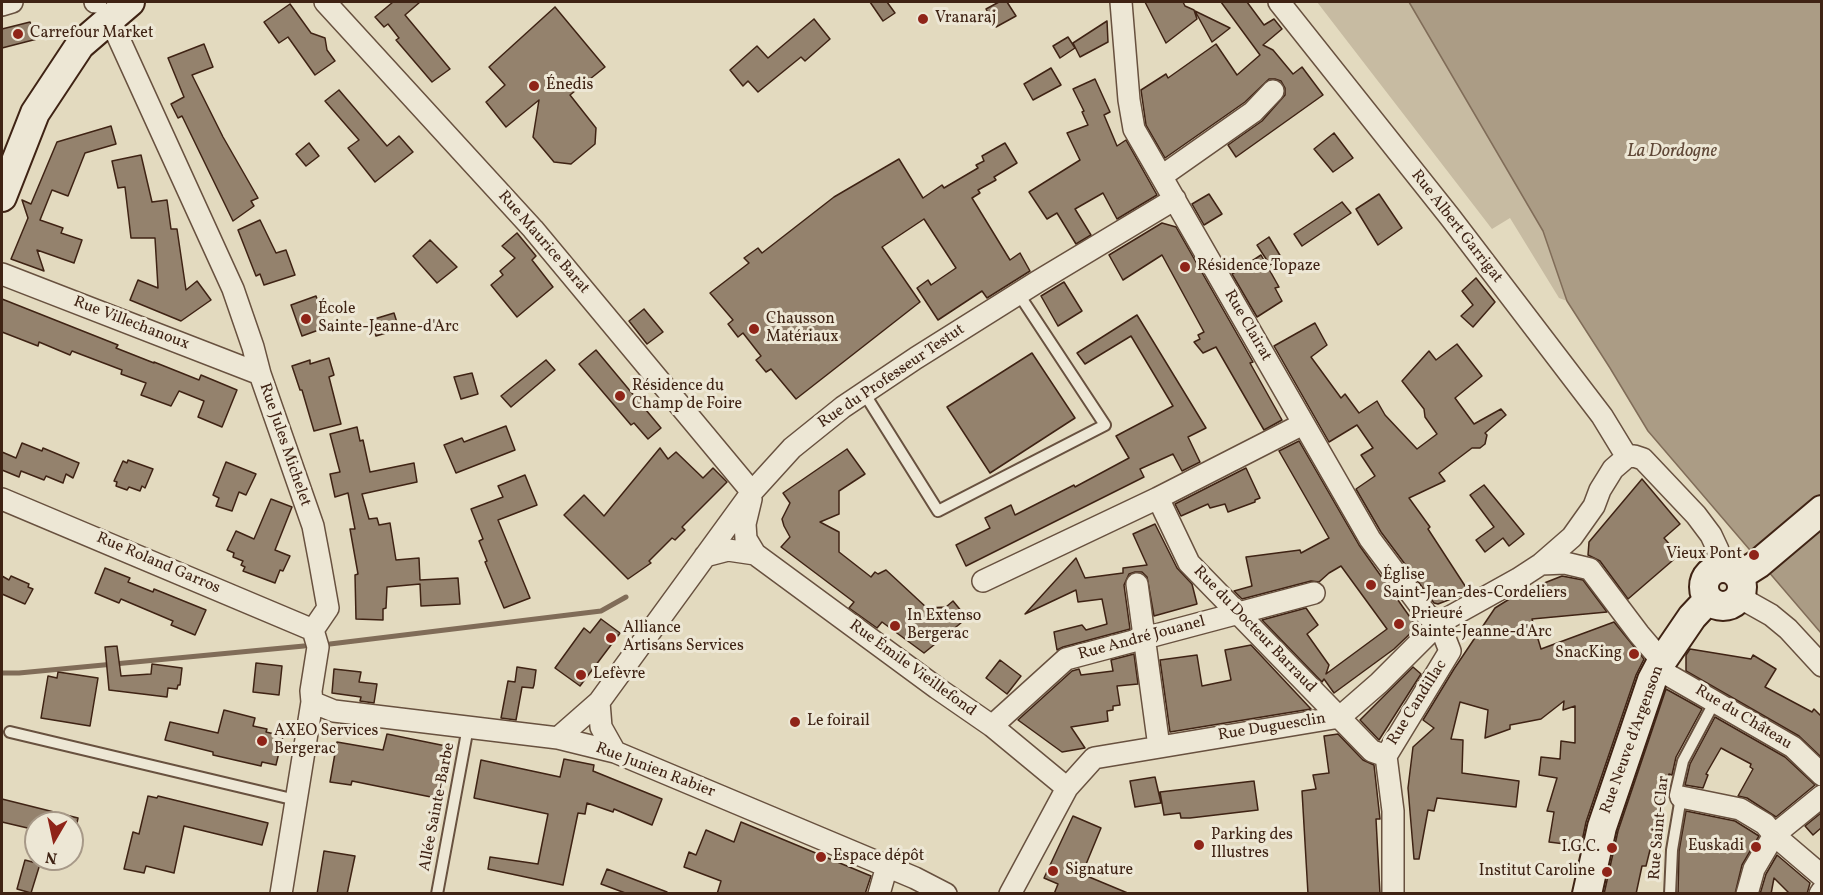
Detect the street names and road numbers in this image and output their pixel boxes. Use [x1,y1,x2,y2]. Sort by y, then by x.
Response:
street label: Rue Albert Garrigat [1406,167,1506,287]
street label: Rue Maurice Barat [493,188,593,298]
street label: Rue Clairat [1219,287,1275,365]
street label: Rue Villechanoux [70,293,192,355]
street label: Rue du Professeur Testut [815,321,969,433]
street label: Rue Jules Michelet [254,381,314,509]
street label: Rue Roland Garros [93,529,223,599]
street label: Rue du Docteur Barraud [1189,563,1319,697]
street label: Rue André Jouanel [1076,613,1208,665]
street label: Rue Émile Vieillefond [845,617,979,721]
street label: Rue Candillac [1384,657,1452,749]
street label: Rue Neuve d'Argenson [1597,663,1669,817]
street label: Rue du Château [1691,682,1795,754]
street label: Rue Duguesclin [1217,710,1327,746]
street label: Rue Junien Rabier [593,739,717,803]
street label: Allée Sainte-Barbe [416,741,460,873]
street label: Rue Saint-Clar [1646,775,1674,881]

